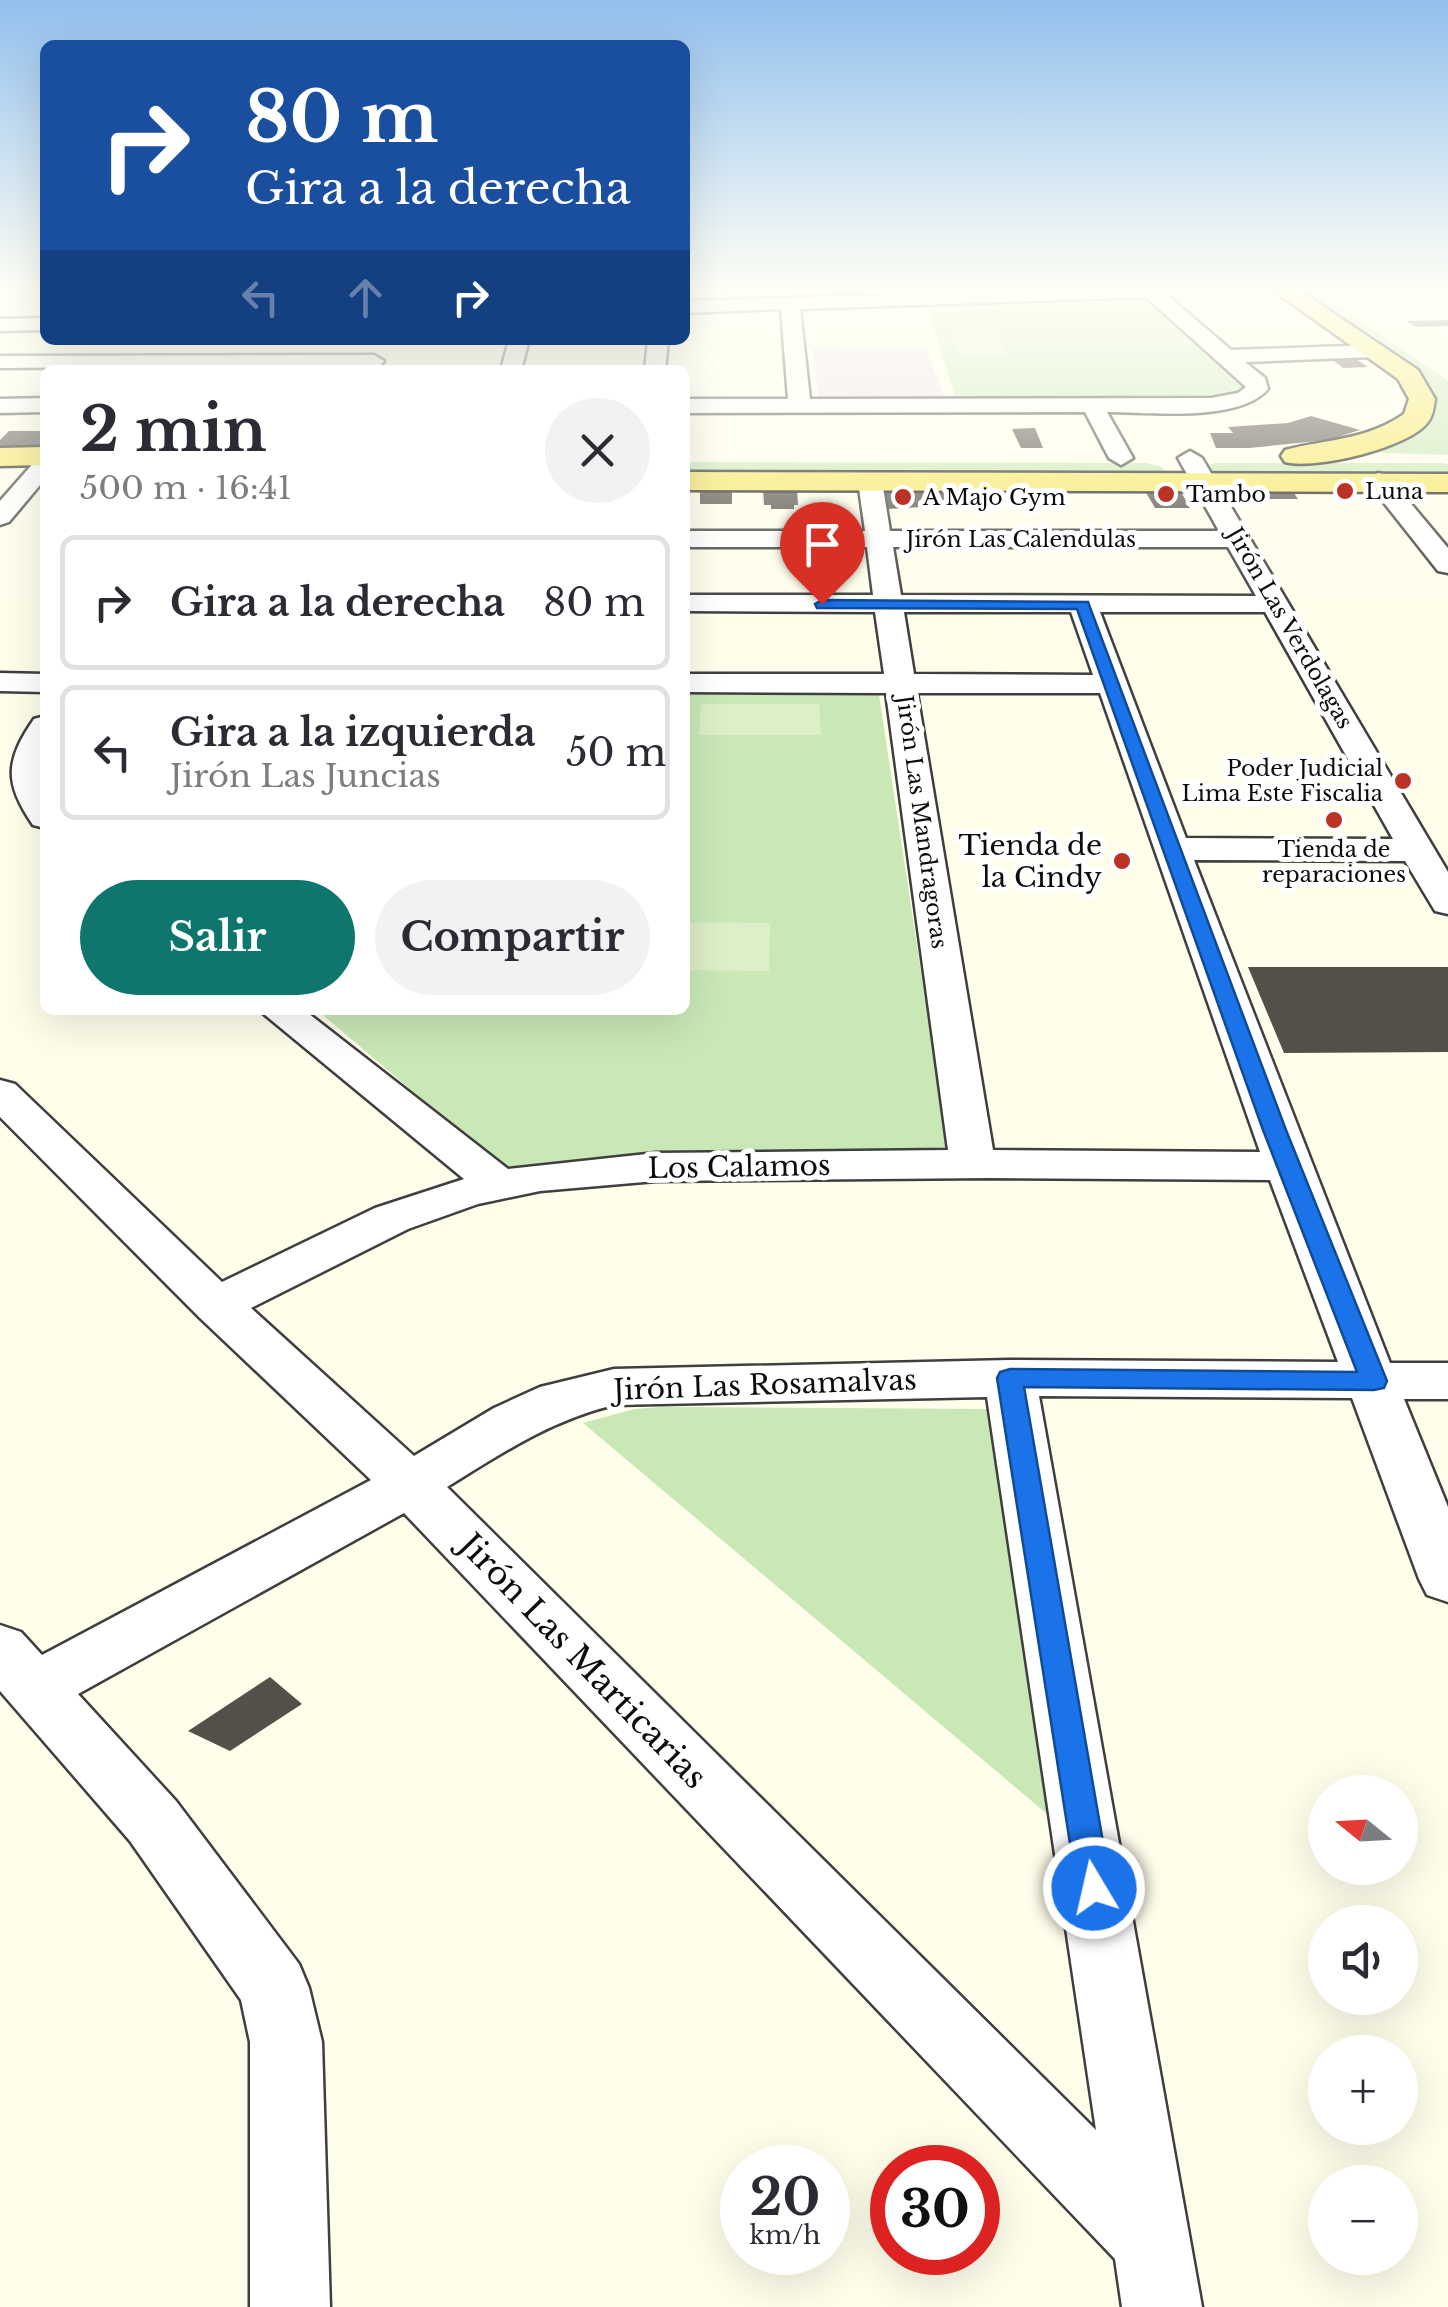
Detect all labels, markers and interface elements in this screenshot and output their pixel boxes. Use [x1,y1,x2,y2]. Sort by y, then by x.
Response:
text: 80 m [245,74,438,161]
icon: right [80,80,210,210]
text: Gira a la derecha [245,160,631,216]
icon: left [233,270,288,325]
icon: ahead [338,270,393,325]
icon: right [443,270,498,325]
text: 2 min [80,393,267,467]
button: close [545,398,650,503]
text: 500 m · 16:41 [80,468,292,508]
place label: Luna [1365,478,1424,505]
marker: Luna [1334,480,1356,502]
place label: Tambo [1186,481,1266,508]
marker: Tambo [1155,483,1177,505]
place label: A Majo Gym [922,484,1066,511]
marker: A Majo Gym [892,486,914,508]
pin [780,502,865,605]
icon: arrive [795,517,850,572]
street label: Jirón Las Verdolagas [1220,520,1359,733]
street label: Jirón Las Calendulas [903,526,1136,553]
icon: right [85,575,140,630]
text: Gira a la derecha [170,579,505,626]
text: 80 m [543,579,645,626]
street label: Jirón Las Mandragoras [890,691,953,950]
text: Gira a la izquierda [170,709,536,756]
icon: left [85,725,140,780]
text: 50 m [566,729,666,776]
place label: Poder Judicial Lima Este Fiscalia [1181,755,1384,807]
text: Jirón Las Juncias [170,756,441,796]
marker: Poder Judicial Lima Este Fiscalia [1392,770,1414,792]
marker: Tienda de reparaciones [1323,809,1345,831]
place label: Tienda de la Cindy [958,828,1102,895]
place label: Tienda de reparaciones [1262,836,1406,888]
marker: Tienda de la Cindy [1111,850,1133,872]
button: Salir [80,880,355,995]
button: Compartir [375,880,650,995]
street label: Los Calamos [647,1148,831,1186]
street label: Jirón Las Rosamalvas [609,1362,917,1408]
street label: Jirón Las Marticarias [448,1522,715,1797]
north arrow [1308,1775,1418,1885]
map controls [1308,1775,1418,2275]
position arrow [1042,1836,1146,1940]
button: sound [1308,1905,1418,2015]
button: + [1308,2035,1418,2145]
speed limit sign: 30 [870,2145,1000,2275]
button: − [1308,2165,1418,2275]
text: 20 [750,2166,820,2229]
text: km/h [750,2220,820,2251]

